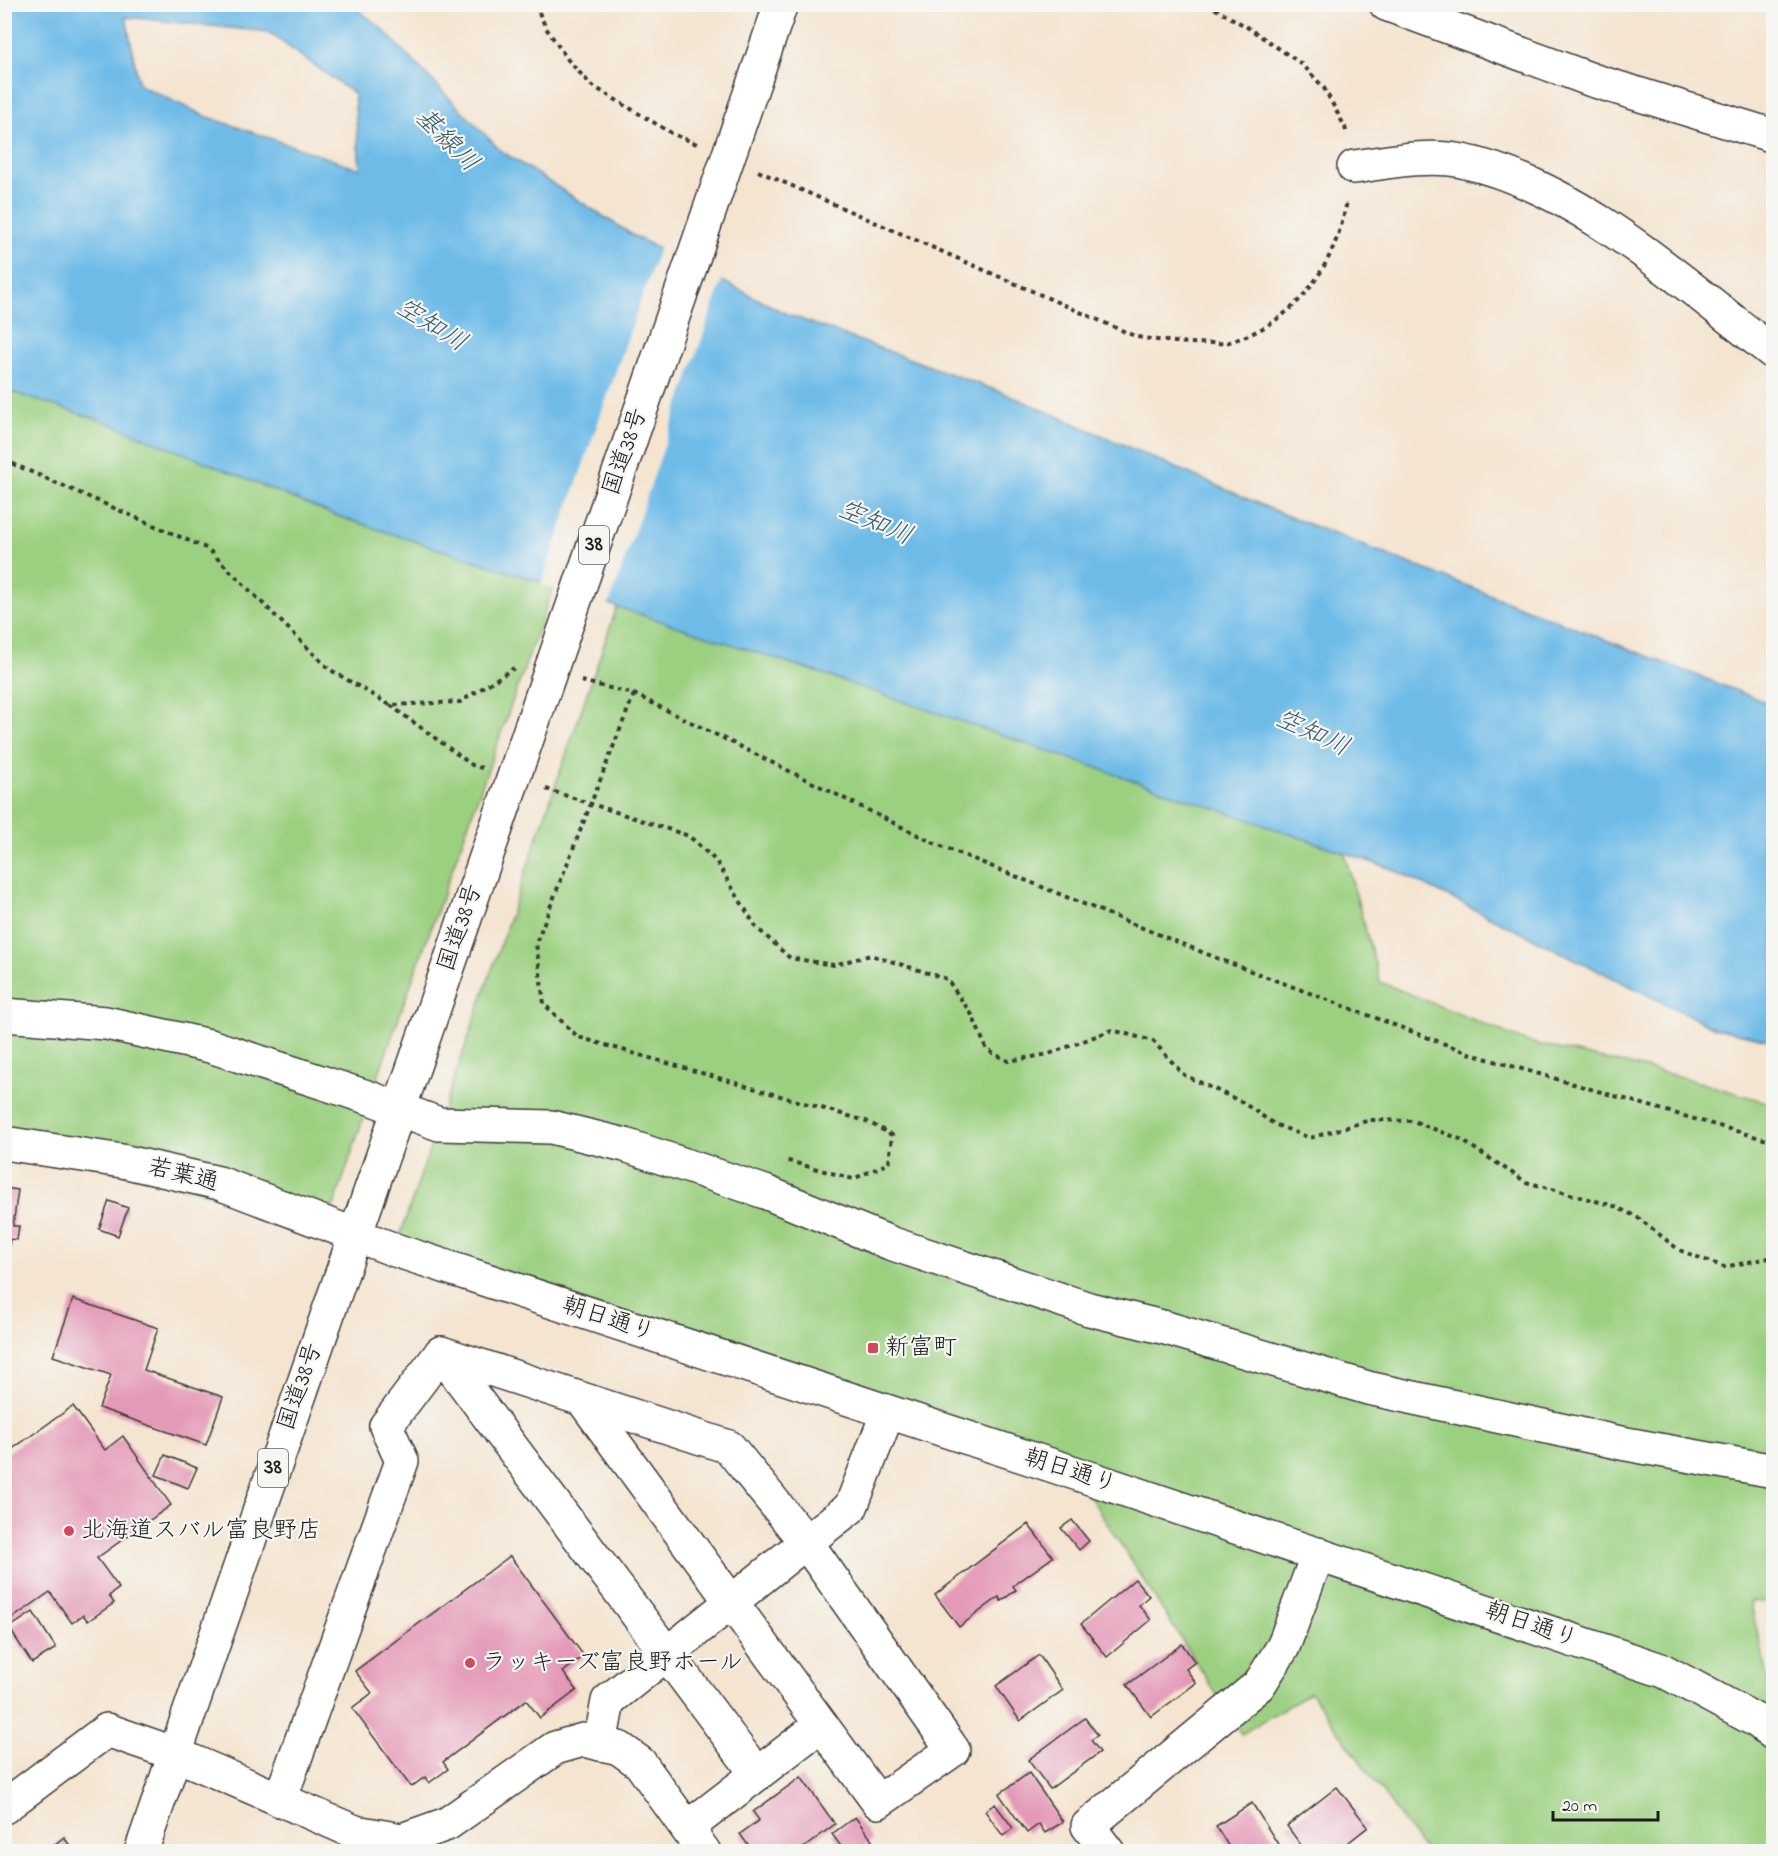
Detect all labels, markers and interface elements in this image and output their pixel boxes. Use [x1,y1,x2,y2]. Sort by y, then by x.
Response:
water label: 基線川 [405,100,487,182]
water label: 空知川 [388,289,474,363]
street label: 国道38号 [595,403,657,501]
water label: 空知川 [832,491,918,557]
road number: 38 [579,526,609,564]
water label: 空知川 [1269,700,1355,768]
street label: 国道38号 [430,879,492,977]
street label: 若葉通 [144,1150,222,1202]
street label: 朝日通り [557,1289,659,1351]
place label: 新富町 [885,1331,957,1366]
street label: 国道38号 [270,1338,332,1436]
marker: 新富町 [866,1341,880,1355]
street label: 朝日通り [1019,1441,1121,1503]
road number: 38 [258,1449,288,1487]
place label: 北海道スバル富良野店 [81,1514,321,1549]
marker: 北海道スバル富良野店 [62,1524,76,1538]
street label: 朝日通り [1480,1594,1582,1658]
place label: ラッキーズ富良野ホール [482,1646,743,1681]
marker: ラッキーズ富良野ホール [463,1656,477,1670]
scale bar [1553,1784,1658,1822]
text: 20 m [1562,1794,1597,1820]

